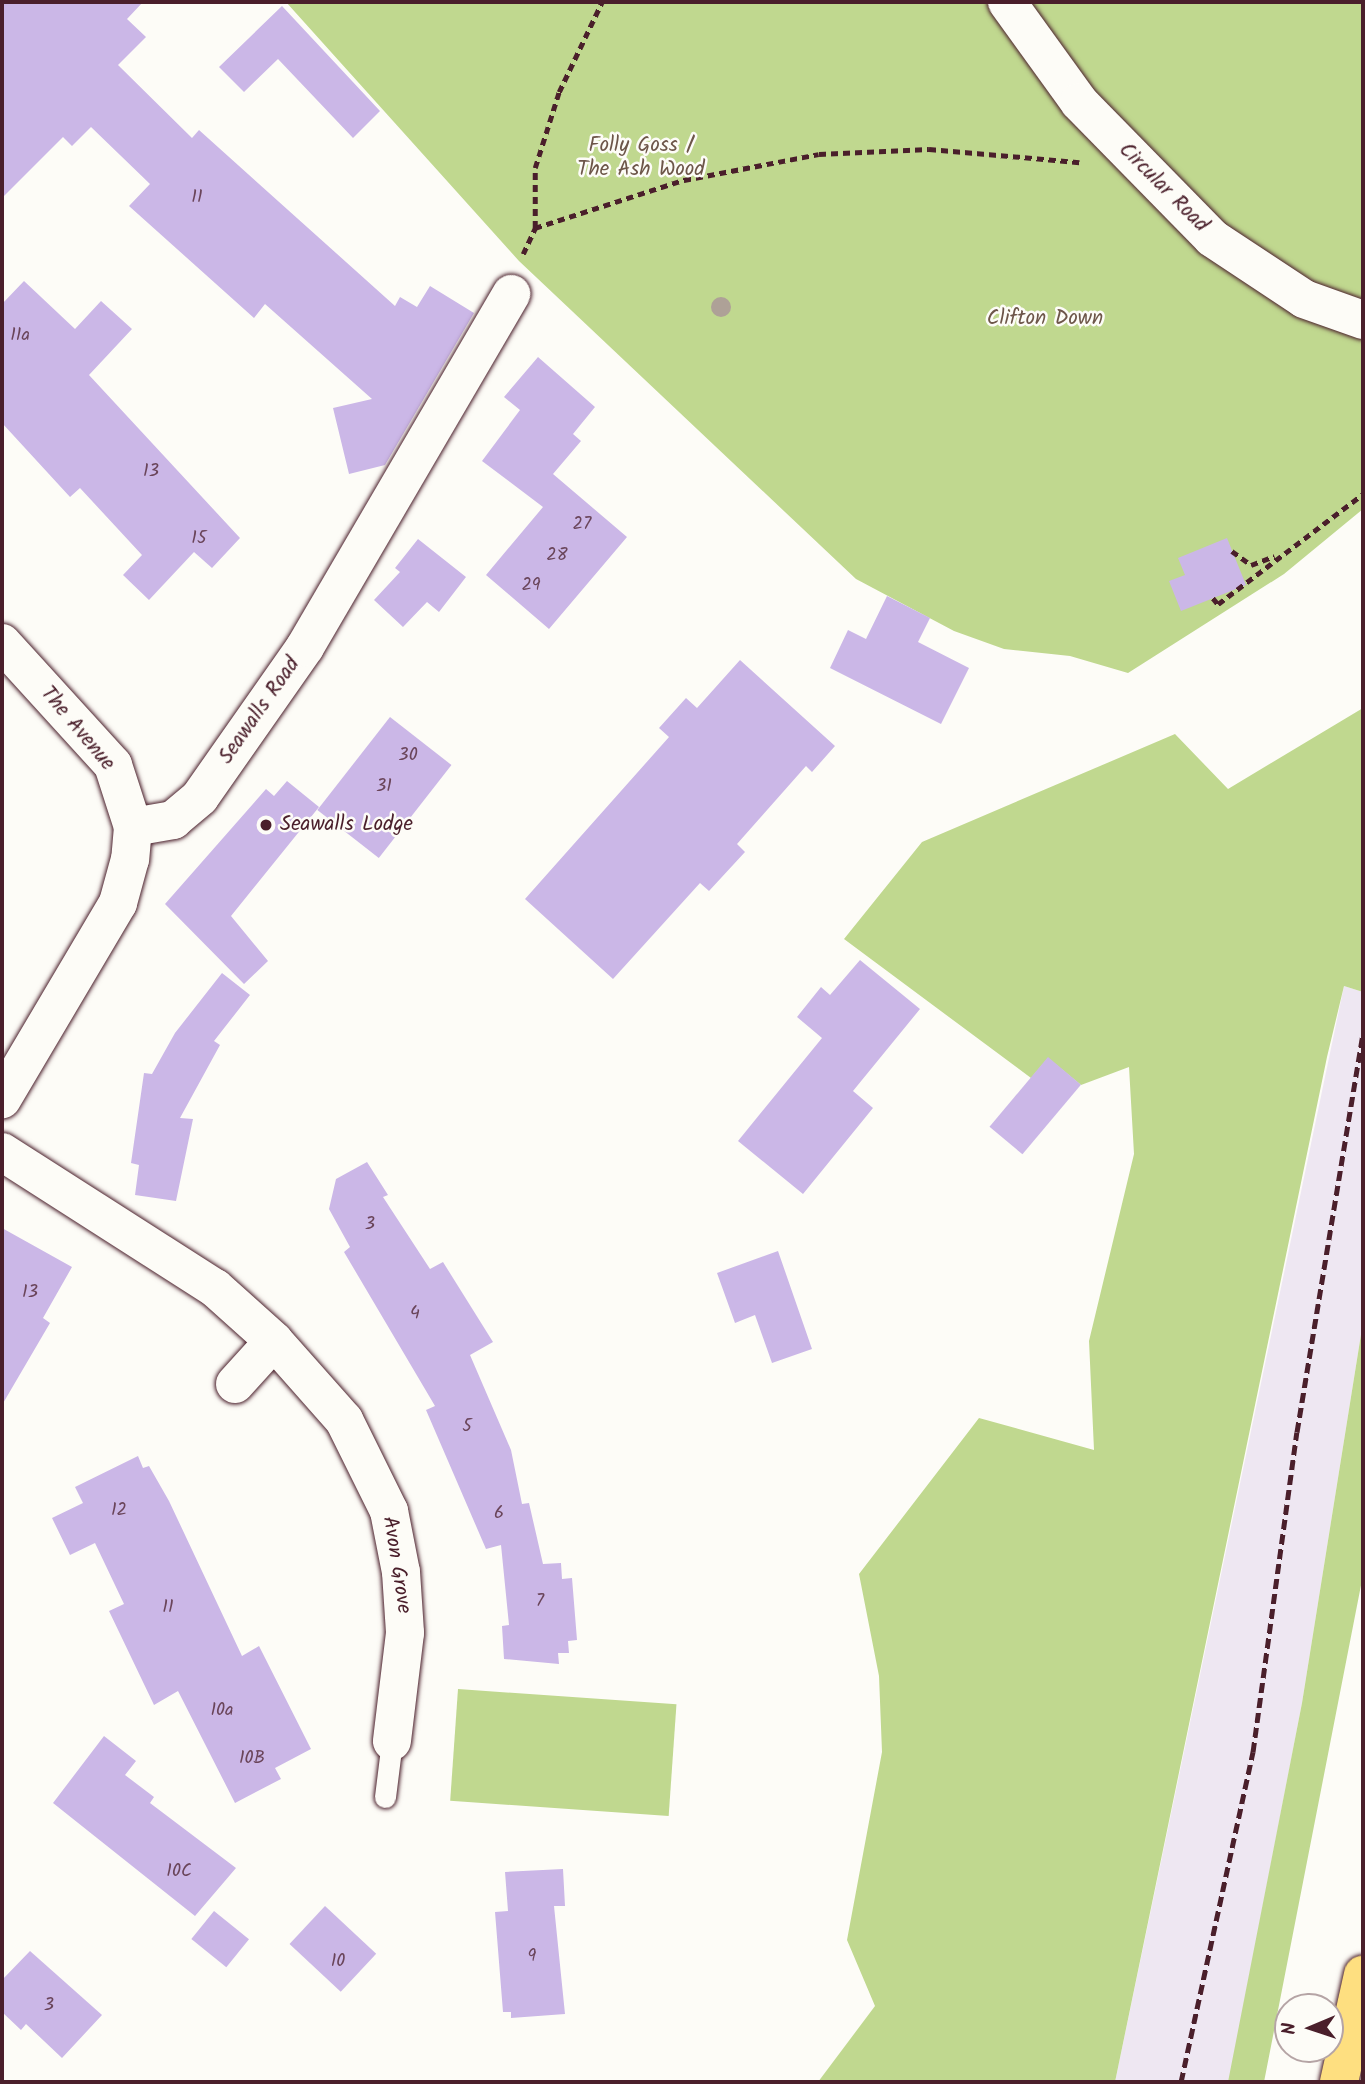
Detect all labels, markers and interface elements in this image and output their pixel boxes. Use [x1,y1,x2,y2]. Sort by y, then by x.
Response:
park label: Folly Goss / The Ash Wood [577,133,705,183]
street label: Circular Road [1113,138,1213,238]
house number: 11 [191,187,203,209]
park label: Clifton Down [987,306,1103,332]
house number: 11a [10,325,30,347]
house number: 13 [143,461,159,483]
house number: 27 [573,514,591,536]
house number: 15 [191,528,207,550]
house number: 28 [546,545,568,567]
house number: 29 [521,575,541,597]
street label: Seawalls Road [214,653,306,769]
street label: The Avenue [35,682,119,776]
house number: 30 [398,745,418,767]
house number: 31 [376,776,392,798]
place label: Seawalls Lodge [280,812,413,838]
marker: Seawalls Lodge [258,817,274,833]
house number: 3 [365,1214,375,1236]
house number: 13 [22,1282,38,1304]
house number: 4 [410,1303,420,1325]
house number: 5 [462,1416,472,1438]
house number: 12 [111,1500,127,1522]
house number: 6 [494,1503,504,1525]
street label: Avon Grove [376,1514,416,1616]
house number: 7 [536,1591,544,1613]
house number: 11 [162,1597,174,1619]
house number: 10a [210,1700,234,1722]
house number: 10B [239,1748,265,1770]
house number: 10C [166,1861,192,1883]
house number: 9 [528,1946,536,1968]
house number: 10 [331,1951,345,1973]
north arrow [1274,1993,1344,2063]
house number: 3 [44,1995,54,2017]
text: N [1275,2022,1305,2035]

